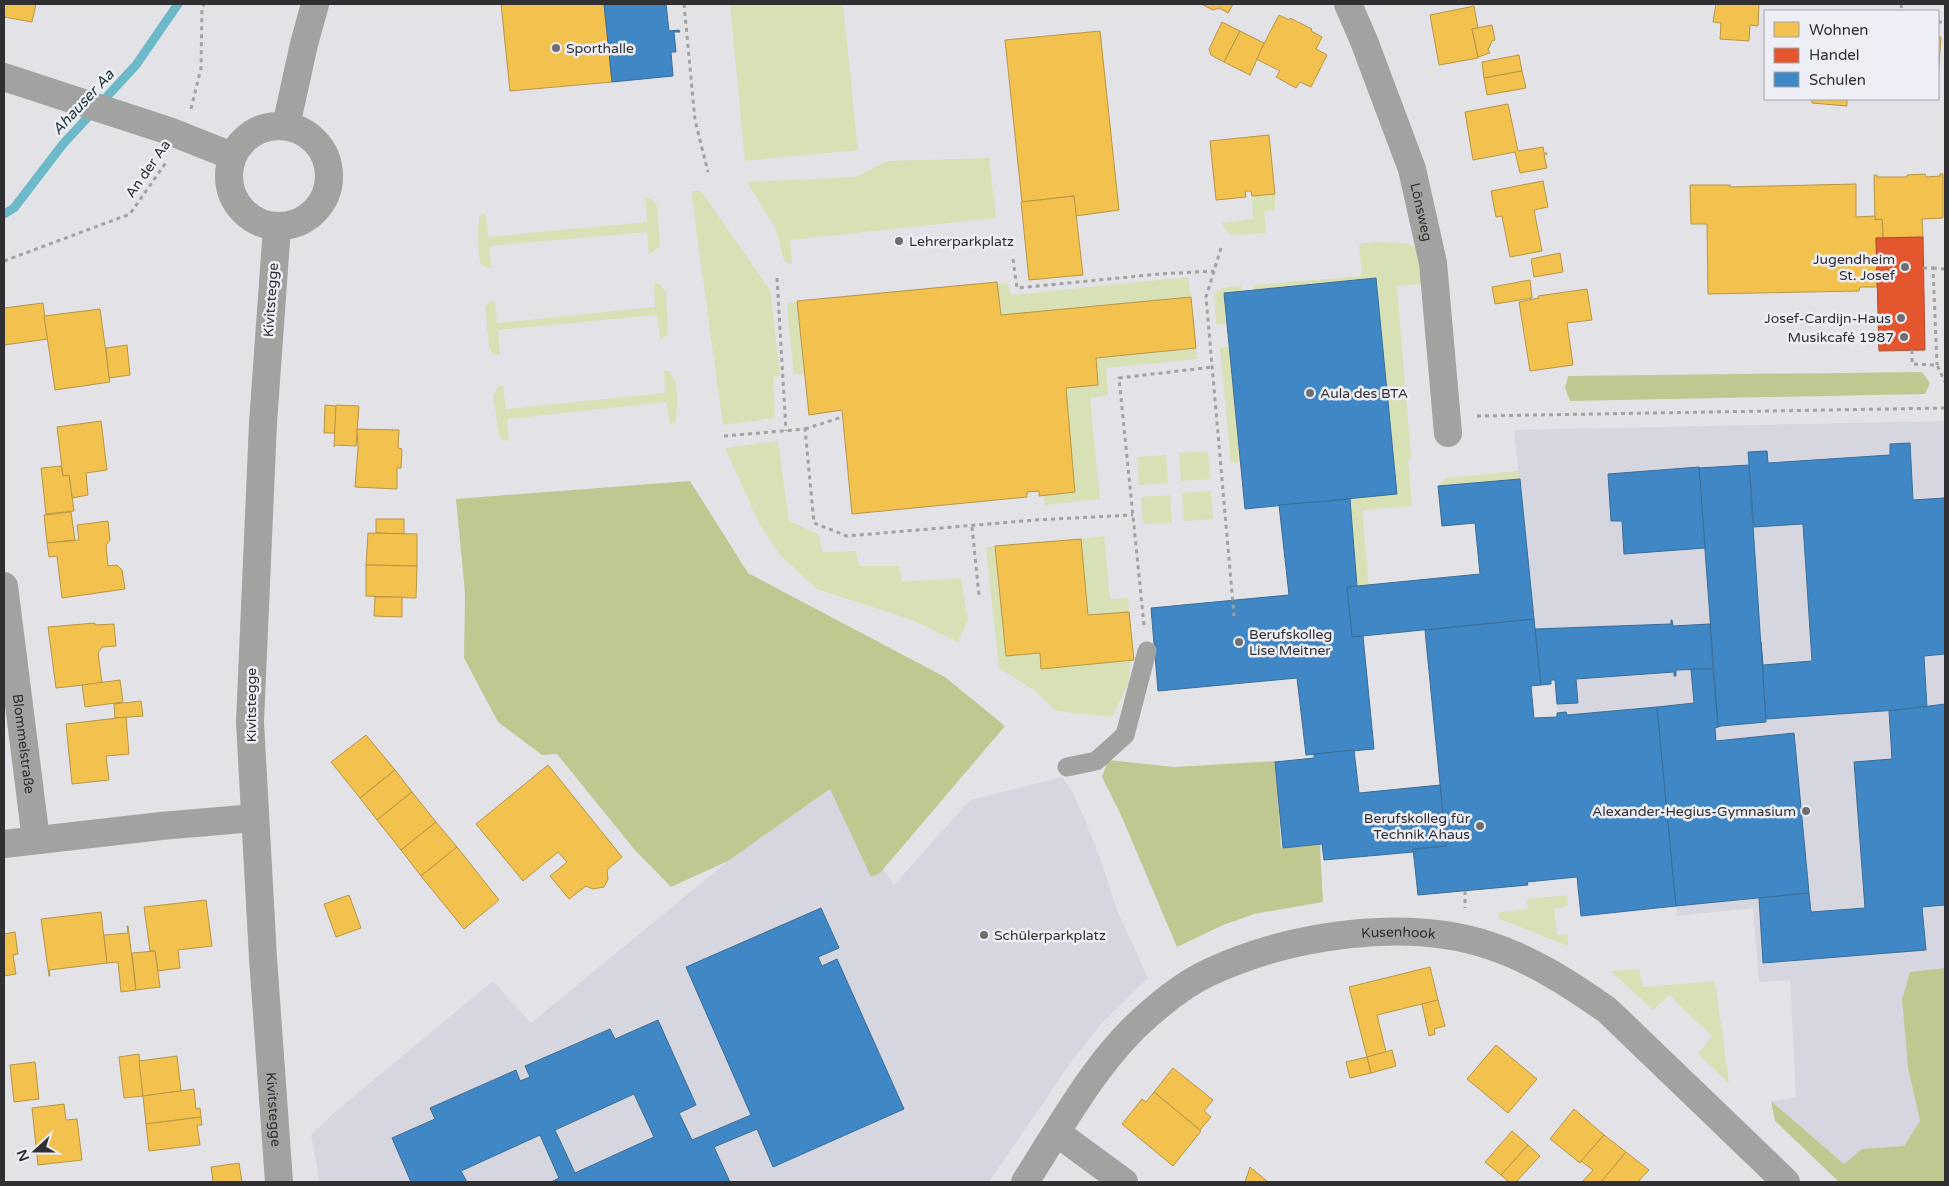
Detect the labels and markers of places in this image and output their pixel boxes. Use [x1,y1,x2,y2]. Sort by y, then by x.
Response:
place label: Sporthalle [566,40,634,57]
marker: Sporthalle [550,42,562,54]
place label: Lehrerparkplatz [909,233,1014,250]
marker: Lehrerparkplatz [893,235,905,247]
place label: Jugendheim St. Josef [1813,251,1896,284]
marker: Jugendheim St. Josef [1899,261,1911,273]
place label: Josef-Cardijn-Haus [1764,310,1891,327]
marker: Josef-Cardijn-Haus [1895,312,1907,324]
place label: Musikcafé 1987 [1788,329,1894,346]
marker: Musikcafé 1987 [1898,331,1910,343]
place label: Aula des BTA [1320,385,1408,402]
marker: Aula des BTA [1304,387,1316,399]
place label: Berufskolleg Lise Meitner [1249,626,1332,659]
marker: Berufskolleg Lise Meitner [1233,636,1245,648]
place label: Alexander-Hegius-Gymnasium [1592,803,1796,820]
marker: Alexander-Hegius-Gymnasium [1800,805,1812,817]
place label: Berufskolleg für Technik Ahaus [1364,810,1471,843]
marker: Berufskolleg für Technik Ahaus [1474,820,1486,832]
place label: Schülerparkplatz [994,927,1106,944]
marker: Schülerparkplatz [978,929,990,941]

